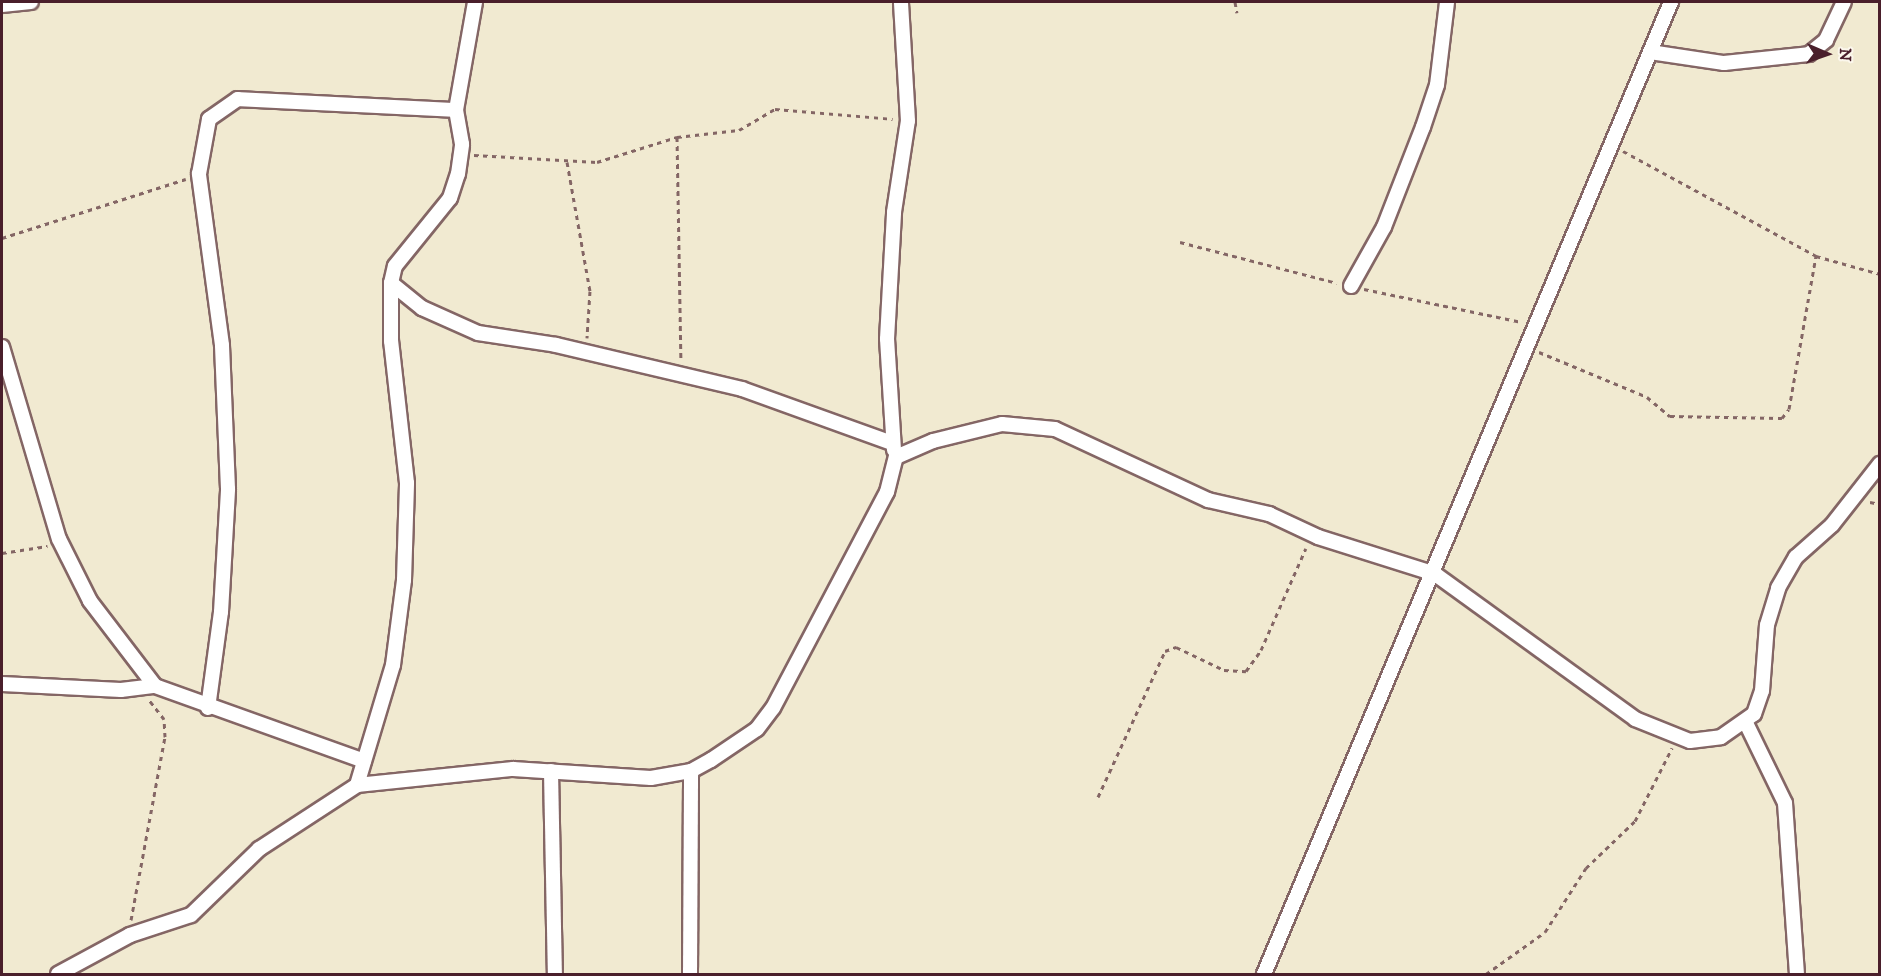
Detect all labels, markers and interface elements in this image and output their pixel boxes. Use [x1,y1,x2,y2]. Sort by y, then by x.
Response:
north arrow [1797,24,1857,84]
text: N [1835,48,1855,62]

